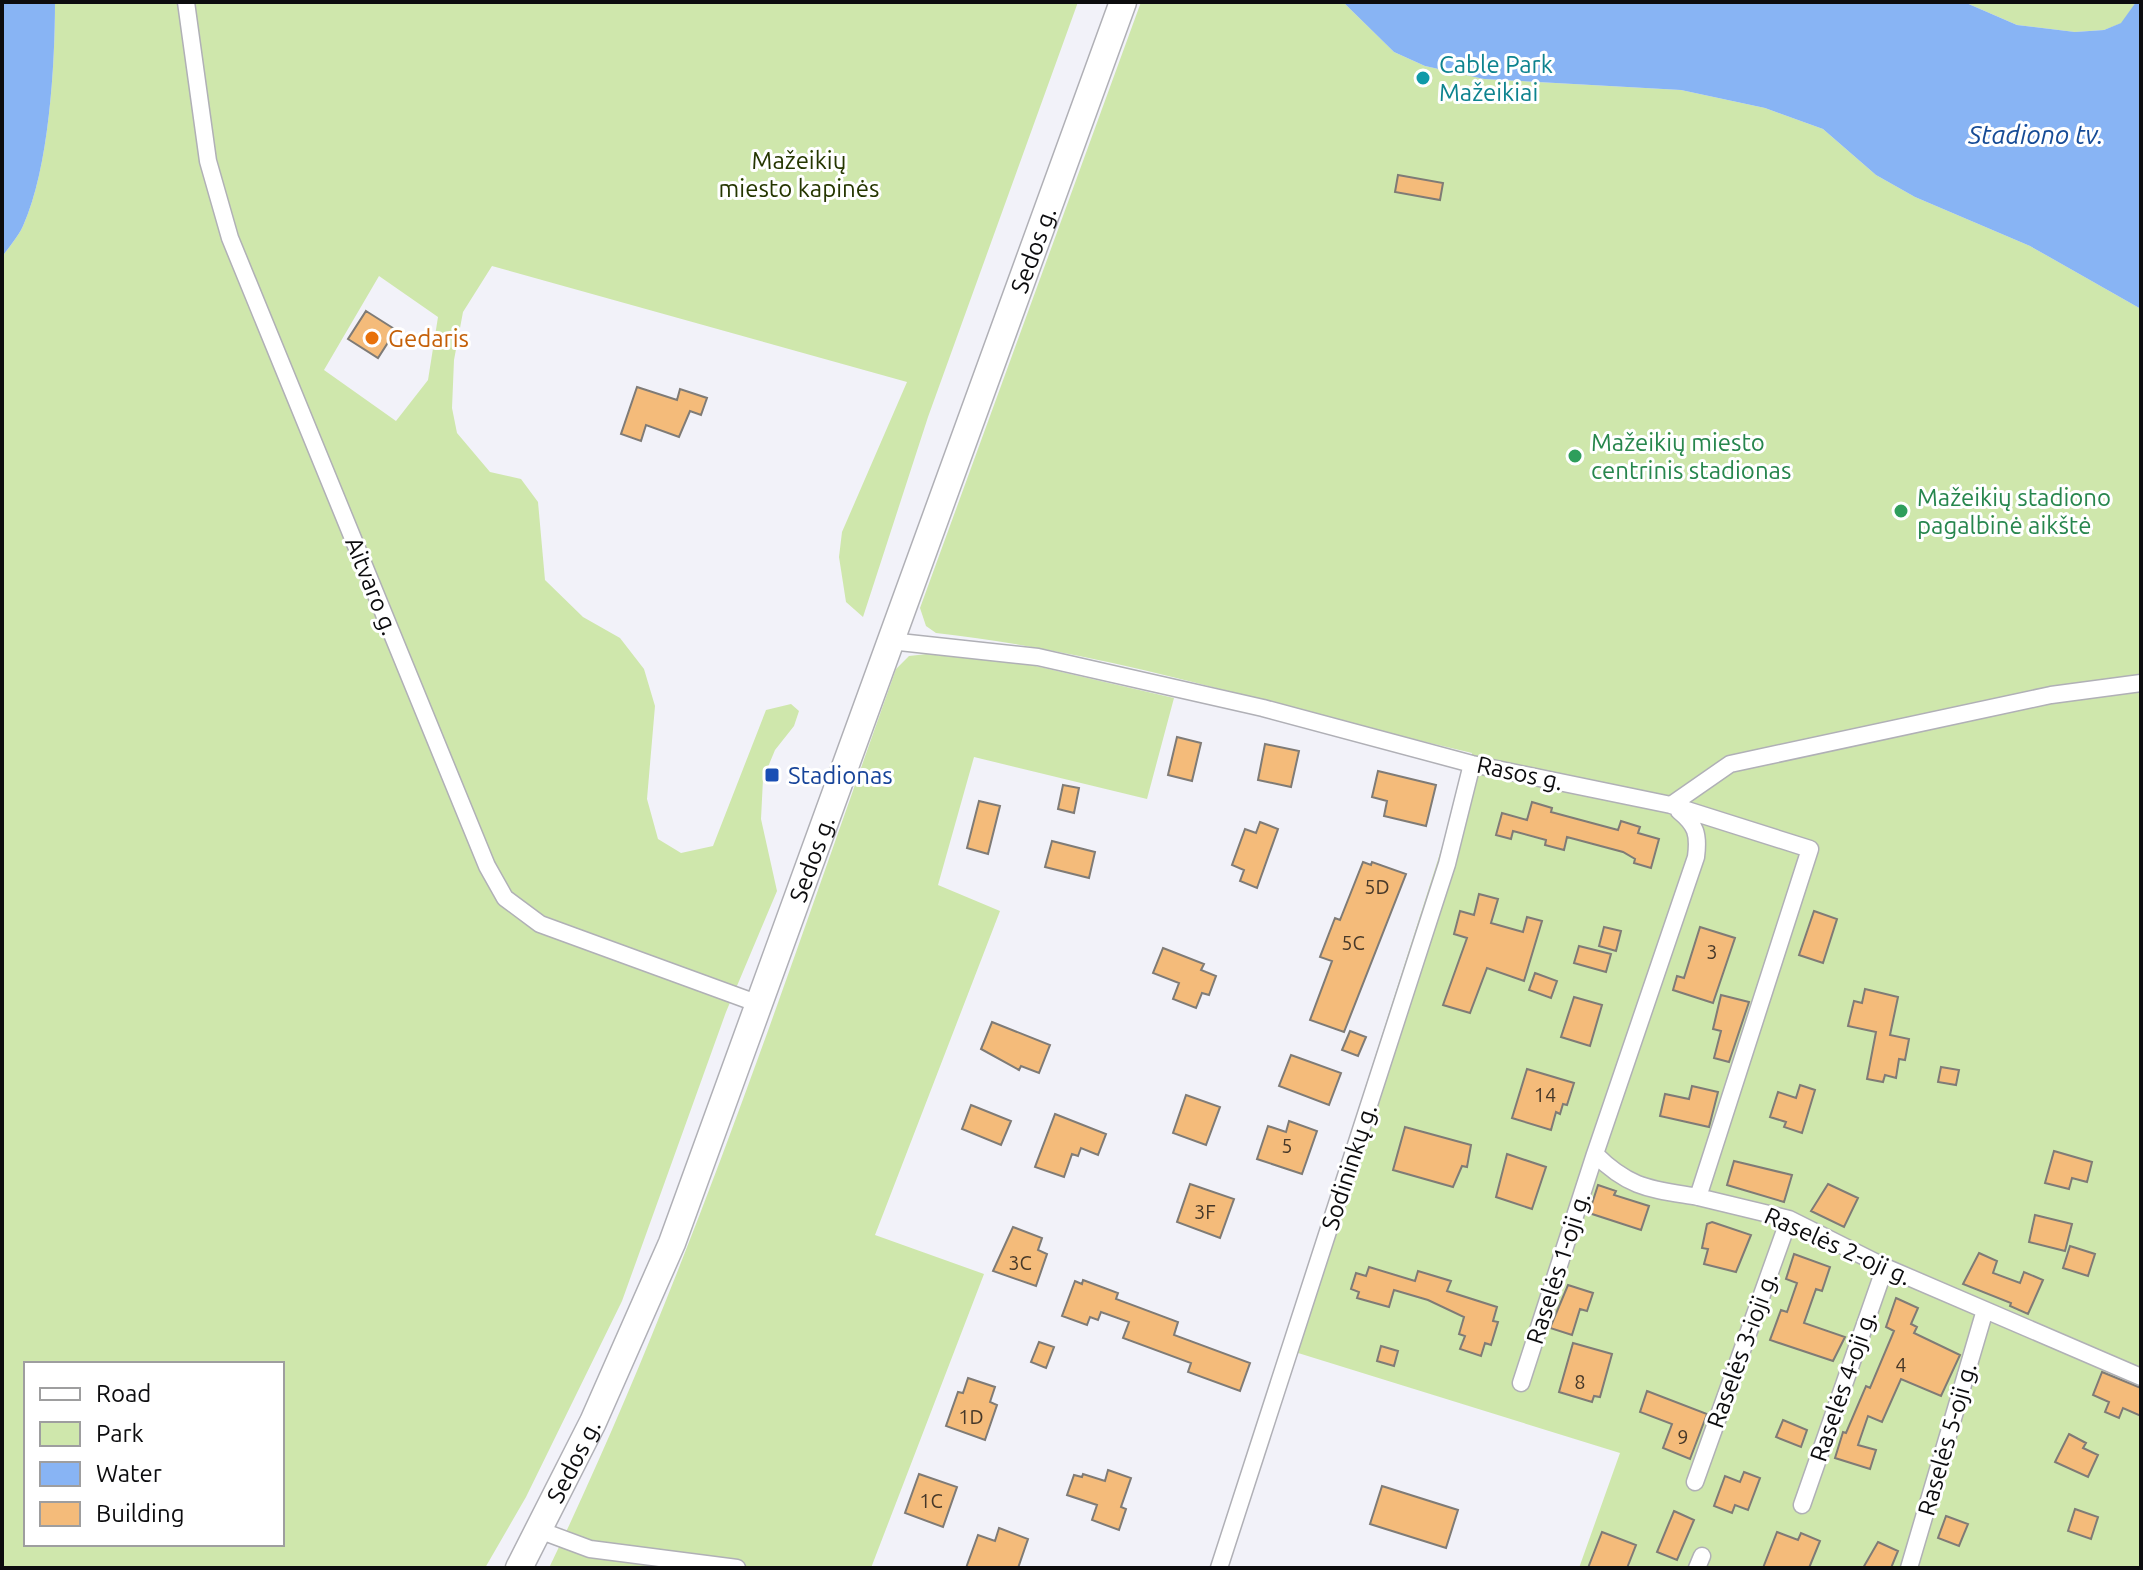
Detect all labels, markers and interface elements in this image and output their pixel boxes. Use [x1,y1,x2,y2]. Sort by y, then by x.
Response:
place label: Cable Park Mažeikiai [1439,51,1553,106]
marker: Cable Park Mažeikiai [1414,69,1432,87]
water label: Stadiono tv. [1967,120,2104,149]
park label: Mažeikių miesto kapinės [719,147,879,202]
street label: Sedos g. [1005,203,1061,297]
place label: Gedaris [388,325,469,352]
marker: Gedaris [363,329,381,347]
place label: Mažeikių miesto centrinis stadionas [1591,429,1791,484]
marker: Mažeikių miesto centrinis stadionas [1566,447,1584,465]
place label: Mažeikių stadiono pagalbinė aikštė [1917,484,2111,539]
marker: Mažeikių stadiono pagalbinė aikštė [1892,502,1910,520]
street label: Aitvaro g. [340,533,404,639]
street label: Rasos g. [1474,751,1566,795]
place label: Stadionas [788,762,893,789]
marker: Stadionas [763,766,781,784]
street label: Sedos g. [784,812,840,906]
house number: 5D [1364,875,1390,898]
house number: 5C [1341,931,1365,954]
house number: 3 [1706,940,1718,963]
house number: 14 [1534,1083,1556,1106]
street label: Sodininkų g. [1316,1101,1382,1233]
house number: 5 [1281,1134,1293,1157]
street label: Raselės 1-oji g. [1521,1189,1595,1347]
house number: 3F [1194,1200,1216,1223]
street label: Raselės 2-oji g. [1760,1202,1916,1290]
house number: 3C [1008,1251,1032,1274]
street label: Raselės 3-ioji g. [1701,1269,1783,1431]
street label: Raselės 4-oji g. [1805,1307,1881,1465]
house number: 4 [1895,1353,1907,1376]
street label: Raselės 5-oji g. [1912,1359,1982,1519]
legend [24,1362,284,1546]
house number: 8 [1574,1370,1586,1393]
text: Road [96,1380,151,1407]
house number: 1D [958,1405,984,1428]
street label: Sedos g. [541,1415,606,1507]
text: Park [96,1420,144,1447]
house number: 9 [1677,1425,1689,1448]
text: Water [96,1460,162,1487]
house number: 1C [919,1489,943,1512]
text: Building [96,1500,184,1527]

